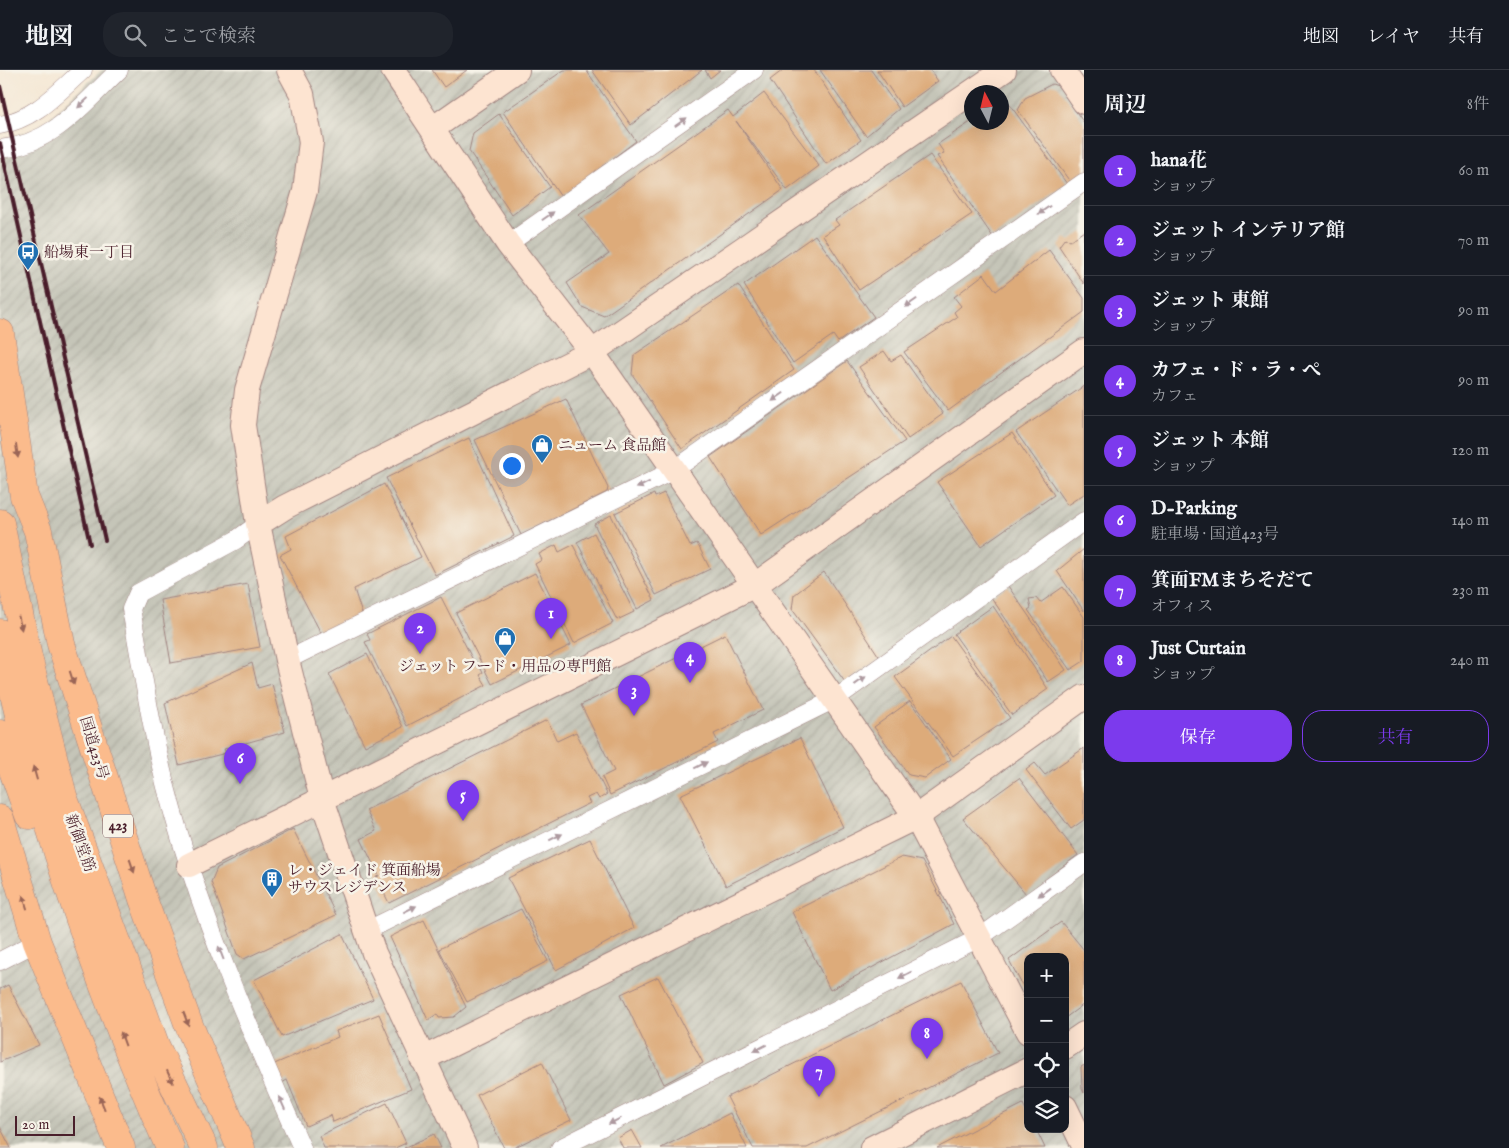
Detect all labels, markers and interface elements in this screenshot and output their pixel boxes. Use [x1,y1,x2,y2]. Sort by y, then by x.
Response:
search box [103,12,453,57]
icon: search [121,21,149,49]
text: 地図 [25,22,73,53]
text: ここで検索 [161,25,256,49]
text: 地図 [1303,26,1339,49]
text: レイヤ [1367,26,1420,49]
text: 共有 [1448,26,1484,49]
north arrow [964,85,1009,130]
text: 周辺 [1104,92,1146,119]
text: 8件 [1467,95,1489,115]
one-way arrow [78,97,90,109]
one-way arrow [674,117,688,127]
text: hana花 [1151,149,1207,173]
text: 1 [1117,161,1123,181]
text: 60 m [1459,161,1489,181]
text: ショップ [1151,177,1215,197]
one-way arrow [1037,205,1051,215]
one-way arrow [541,211,555,221]
text: ジェット インテリア館 [1151,219,1345,243]
text: 2 [1116,231,1124,251]
text: 70 m [1458,231,1489,251]
bus stop icon: 船場東一丁目 [16,240,40,271]
place label: 船場東一丁目 [44,243,134,262]
text: ショップ [1151,247,1215,267]
text: ジェット 東館 [1151,289,1269,313]
one-way arrow [904,298,918,308]
text: 3 [1117,301,1123,321]
text: 90 m [1458,301,1489,321]
text: ショップ [1151,317,1215,337]
text: カフェ・ド・ラ・ぺ [1151,359,1321,383]
text: 4 [1116,371,1124,391]
text: 90 m [1458,371,1489,391]
text: カフェ [1151,387,1198,407]
one-way arrow [771,392,785,402]
text: ジェット 本館 [1151,429,1269,453]
shop icon: ニューム 食品館 [530,433,554,464]
place label: ニューム 食品館 [558,436,666,455]
text: 5 [1117,441,1123,461]
text: 120 m [1452,441,1489,461]
one-way arrow [13,443,21,459]
your location [499,453,525,479]
text: ショップ [1151,457,1215,477]
one-way arrow [635,481,650,490]
text: D-Parking [1151,497,1237,521]
text: 6 [1117,511,1123,531]
text: 140 m [1451,511,1489,531]
text: 駐車場 · 国道423号 [1151,525,1279,545]
text: 箕面FMまちそだて [1151,569,1314,593]
text: 7 [1116,581,1124,601]
text: 230 m [1452,581,1489,601]
text: オフィス [1151,597,1213,617]
pin: 1 [535,598,567,639]
pin: 2 [404,613,436,654]
one-way arrow [16,615,24,630]
shop icon: ジェット フード・用品の専門館 [493,626,517,657]
text: Just Curtain [1151,637,1246,661]
pin: 4 [674,642,706,683]
text: 8 [1117,651,1123,671]
text: 240 m [1450,651,1489,671]
place label: ジェット フード・用品の専門館 [399,657,611,676]
text: ショップ [1151,665,1215,685]
one-way arrow [69,670,77,685]
pin: 3 [618,675,650,716]
one-way arrow [853,676,867,686]
button: 保存 [1104,710,1292,762]
button: 共有 [1302,710,1489,762]
street label: 国道423号 [75,714,113,782]
pin: 6 [224,743,256,784]
one-way arrow [694,761,708,769]
one-way arrow [30,766,38,781]
pin: 5 [447,780,479,821]
street label: 新御堂筋 [61,812,99,874]
road number: 423 [103,814,133,838]
one-way arrow [548,833,563,841]
one-way arrow [128,859,136,874]
place label: レ・ジェイド 箕面船場 サウスレジデンス [288,861,441,897]
building icon: レ・ジェイド 箕面船場 サウスレジデンス [260,867,284,898]
one-way arrow [1037,887,1051,897]
one-way arrow [21,895,29,910]
one-way arrow [403,905,417,913]
one-way arrow [217,945,225,960]
map controls [1024,953,1069,1133]
button: + [1024,953,1069,998]
one-way arrow [898,971,913,979]
button: − [1024,998,1069,1043]
one-way arrow [182,1012,190,1027]
pin: 8 [911,1018,943,1059]
one-way arrow [119,1031,127,1046]
button: locate [1024,1043,1069,1088]
one-way arrow [753,1044,767,1052]
pin: 7 [803,1056,835,1097]
one-way arrow [166,1070,174,1084]
button: layers [1024,1088,1069,1133]
one-way arrow [97,1096,105,1110]
one-way arrow [278,1096,286,1110]
scale bar [15,1113,75,1136]
text: 20 m [22,1116,49,1134]
one-way arrow [608,1117,622,1125]

